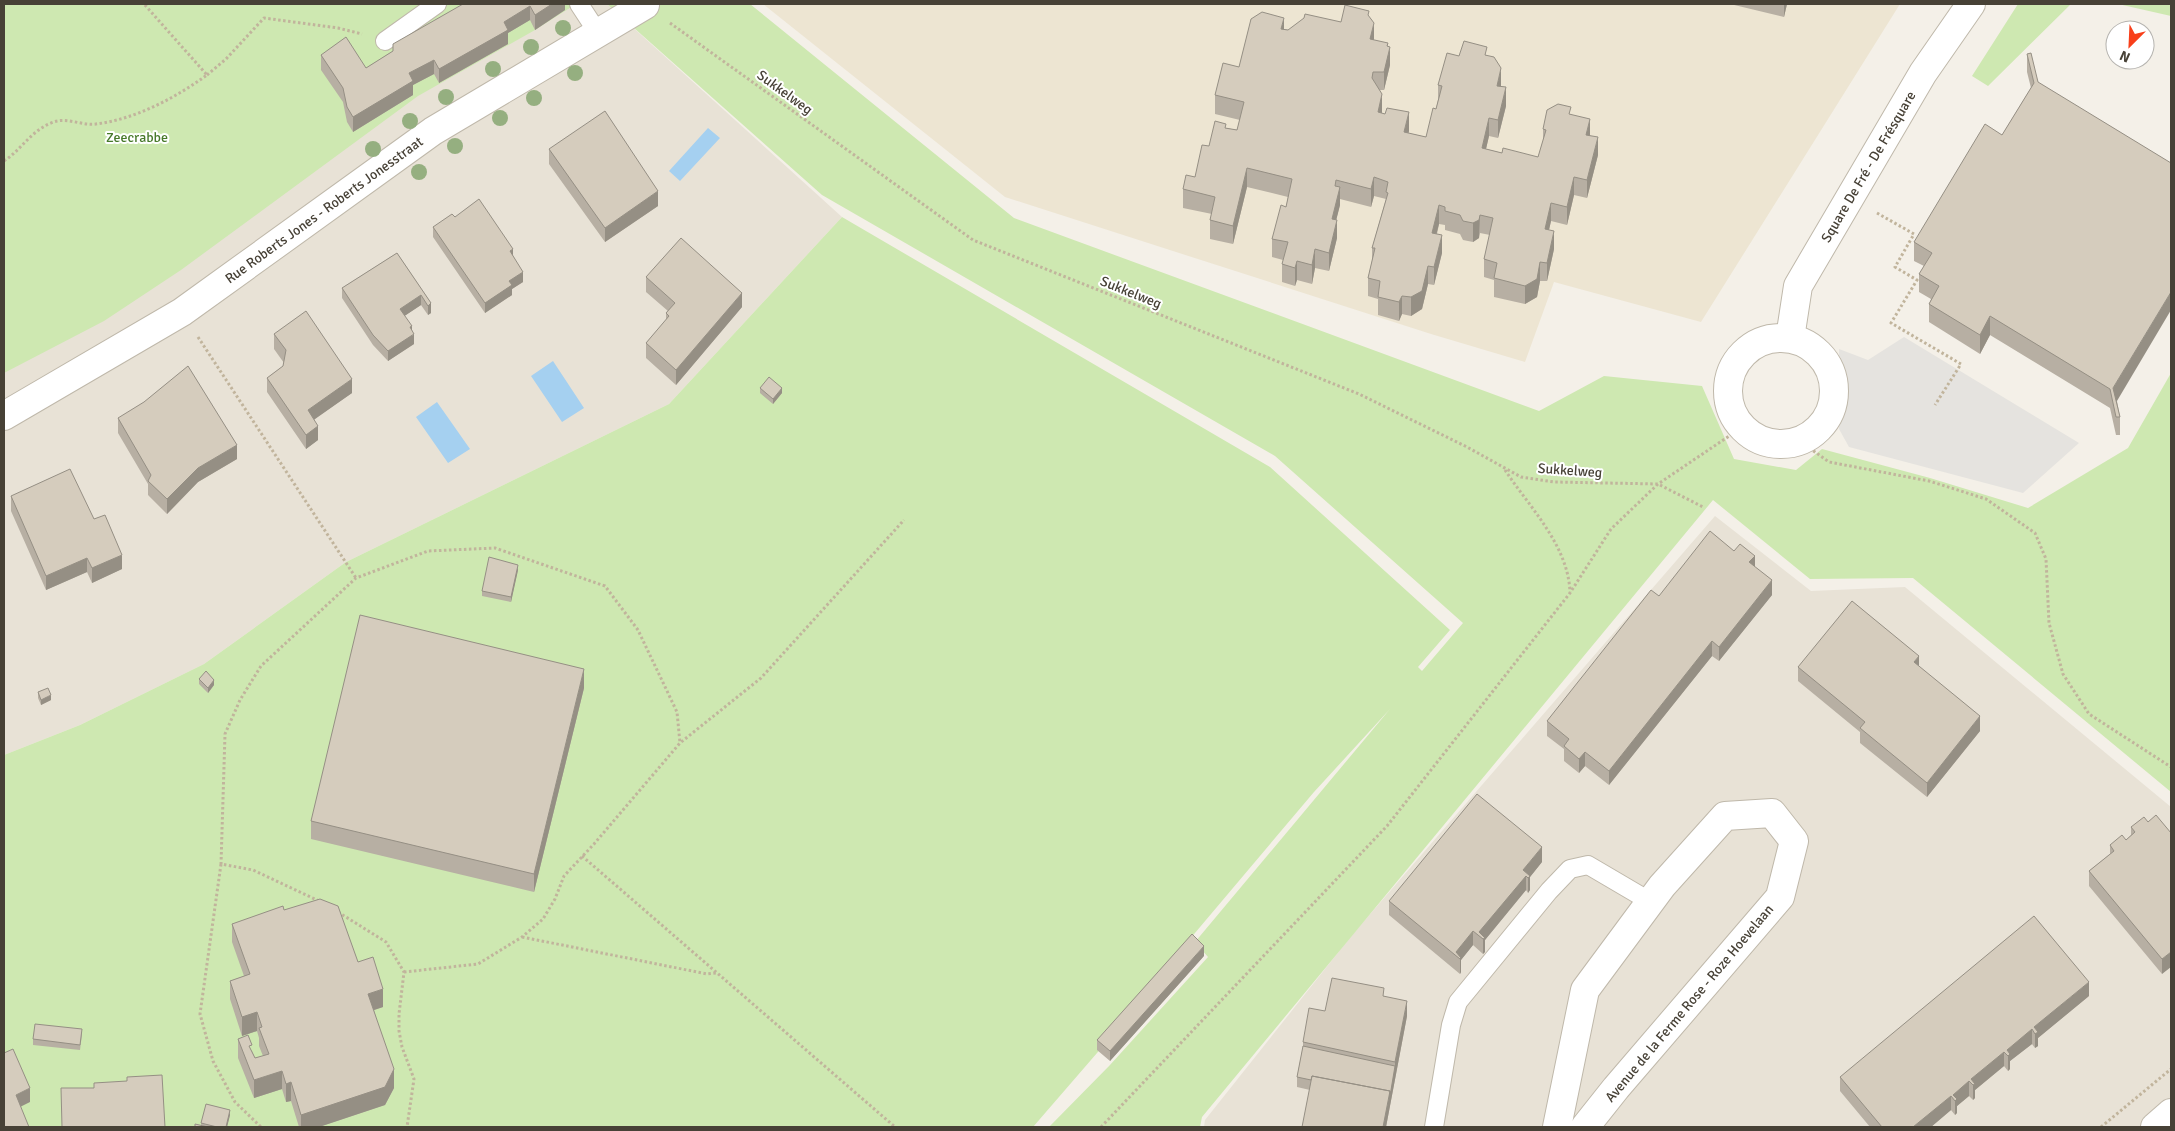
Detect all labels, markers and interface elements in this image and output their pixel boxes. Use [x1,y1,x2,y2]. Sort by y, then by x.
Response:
north arrow [2105,20,2155,70]
text: N [2117,47,2133,66]
street label: Sukkelweg [754,67,816,118]
street label: Square De Fré - De Frésquare [1818,88,1919,246]
park label: Zeecrabbe [106,129,168,146]
street label: Rue Roberts Jones - Roberts Jonesstraat [222,133,426,287]
street label: Sukkelweg [1098,272,1164,312]
street label: Sukkelweg [1537,460,1603,481]
street label: Avenue de la Ferme Rose - Roze Hoevelaan [1602,901,1777,1106]

